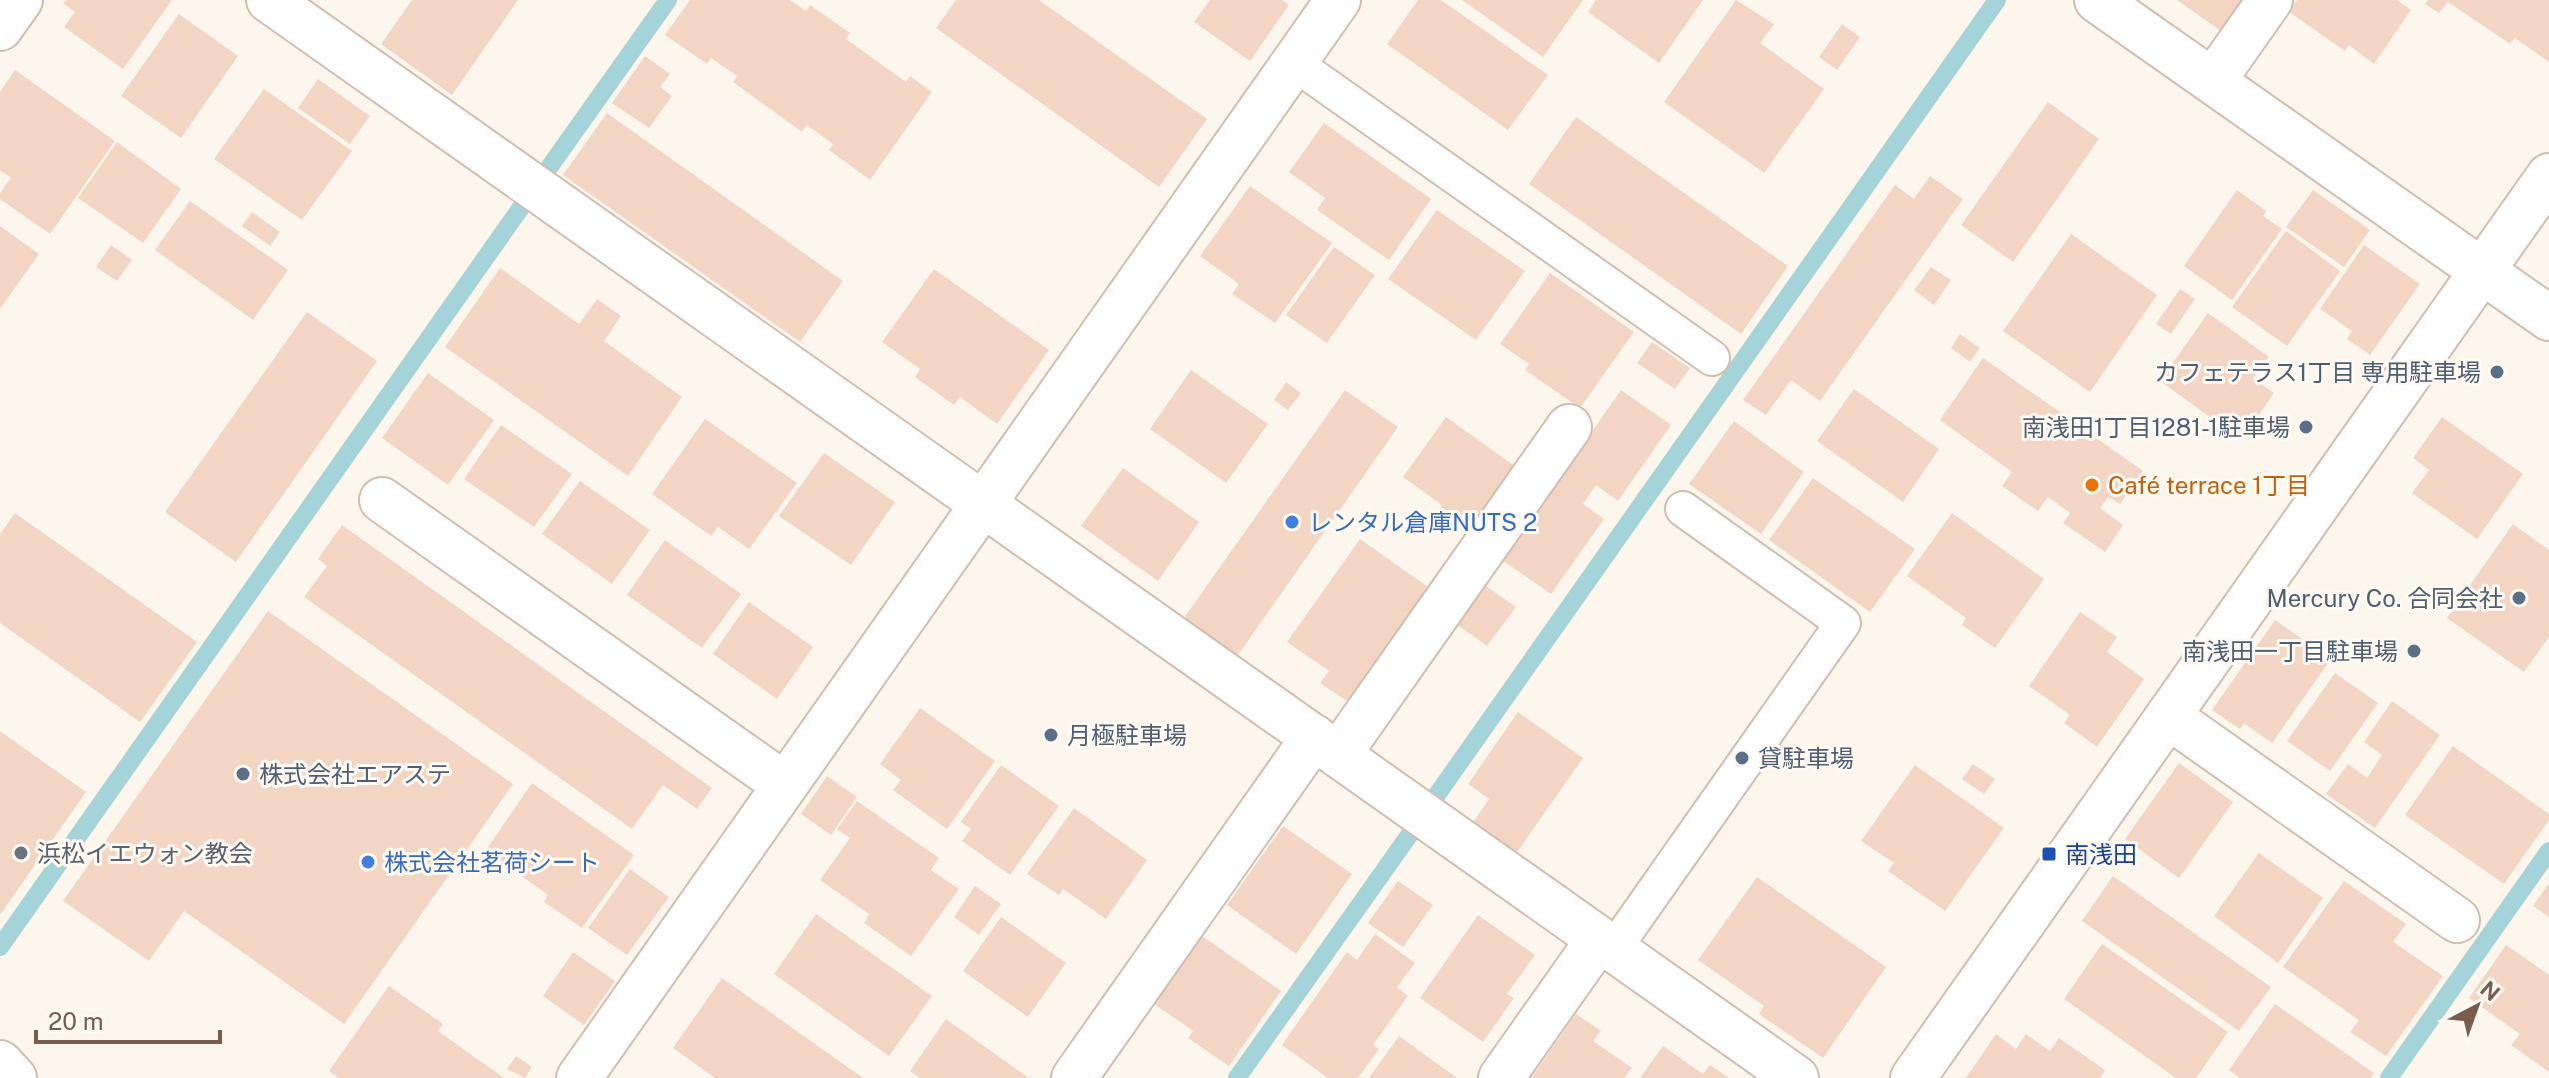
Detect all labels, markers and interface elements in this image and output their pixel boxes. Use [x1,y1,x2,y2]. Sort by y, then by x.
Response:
place label: カフェテラス1丁目 専用駐車場 [2154,358,2481,386]
marker: カフェテラス1丁目 専用駐車場 [2488,363,2506,381]
place label: 南浅田1丁目1281-1駐車場 [2022,413,2290,441]
marker: 南浅田1丁目1281-1駐車場 [2297,418,2315,436]
place label: Café terrace 1丁目 [2108,471,2310,499]
marker: Café terrace 1丁目 [2083,476,2101,494]
place label: レンタル倉庫NUTS 2 [1308,508,1537,536]
marker: レンタル倉庫NUTS 2 [1283,513,1301,531]
place label: Mercury Co. 合同会社 [2267,584,2503,612]
marker: Mercury Co. 合同会社 [2510,589,2528,607]
place label: 南浅田一丁目駐車場 [2182,637,2398,665]
marker: 南浅田一丁目駐車場 [2405,642,2423,660]
place label: 月極駐車場 [1067,721,1187,749]
marker: 月極駐車場 [1042,726,1060,744]
place label: 貸駐車場 [1758,744,1854,772]
marker: 貸駐車場 [1733,749,1751,767]
place label: 株式会社エアステ [259,760,451,788]
marker: 株式会社エアステ [234,765,252,783]
place label: 浜松イエウォン教会 [37,839,253,867]
place label: 南浅田 [2065,840,2137,868]
marker: 浜松イエウォン教会 [12,844,30,862]
marker: 南浅田 [2040,845,2058,863]
place label: 株式会社茗荷シート [384,848,600,876]
marker: 株式会社茗荷シート [359,853,377,871]
north arrow [2437,966,2517,1046]
text: N [2475,975,2505,1006]
scale bar [36,994,220,1044]
text: 20 m [48,1007,104,1035]

